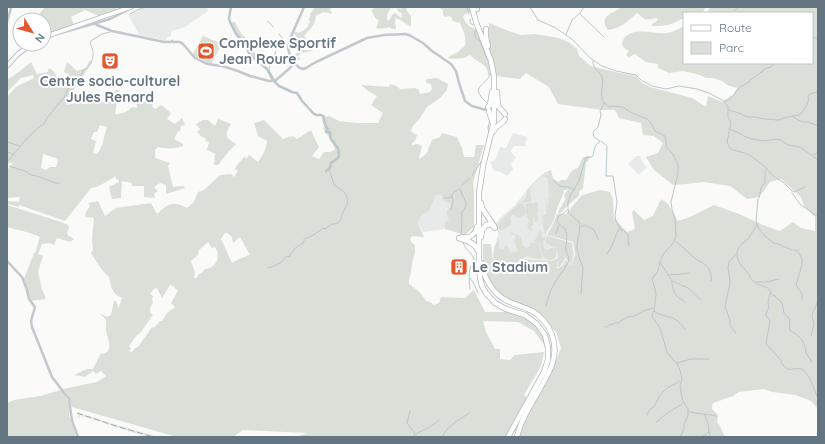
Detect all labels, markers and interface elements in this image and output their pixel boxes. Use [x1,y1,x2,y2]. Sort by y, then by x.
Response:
north arrow [12,12,52,52]
legend [683,12,813,64]
text: Route [719,20,752,35]
text: N [32,31,48,45]
place label: Complexe Sportif Jean Roure [219,34,337,68]
text: Parc [719,40,744,55]
sports icon: Complexe Sportif Jean Roure [196,41,216,61]
theatre icon: Centre socio-culturel Jules Renard [100,51,120,71]
place label: Centre socio-culturel Jules Renard [40,72,180,106]
building icon: Le Stadium [449,257,469,277]
place label: Le Stadium [472,258,548,276]

